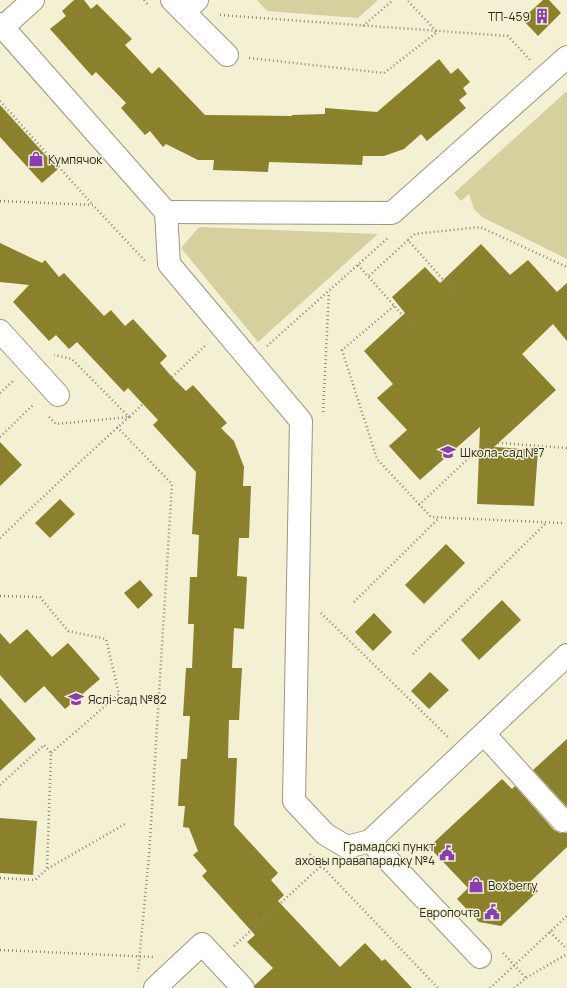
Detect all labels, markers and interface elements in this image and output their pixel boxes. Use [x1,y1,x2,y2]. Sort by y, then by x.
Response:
building icon: ТП-459 [533,7,551,25]
place label: ТП-459 [488,8,530,25]
shop icon: Кумпячок [27,150,45,168]
place label: Кумпячок [48,151,103,168]
school or university icon: Школа-сад №7 [439,443,457,461]
place label: Школа-сад №7 [460,444,545,461]
school or university icon: Яслі-сад №82 [67,690,85,708]
place label: Яслі-сад №82 [88,691,167,708]
place label: Грамадскі пункт аховы правапарадку №4 [295,838,435,869]
public building icon: Грамадскі пункт аховы правапарадку №4 [438,844,456,862]
shop icon: Boxberry [467,876,485,894]
place label: Boxberry [488,877,538,894]
public building icon: Европочта [483,903,501,921]
place label: Европочта [420,904,480,921]

